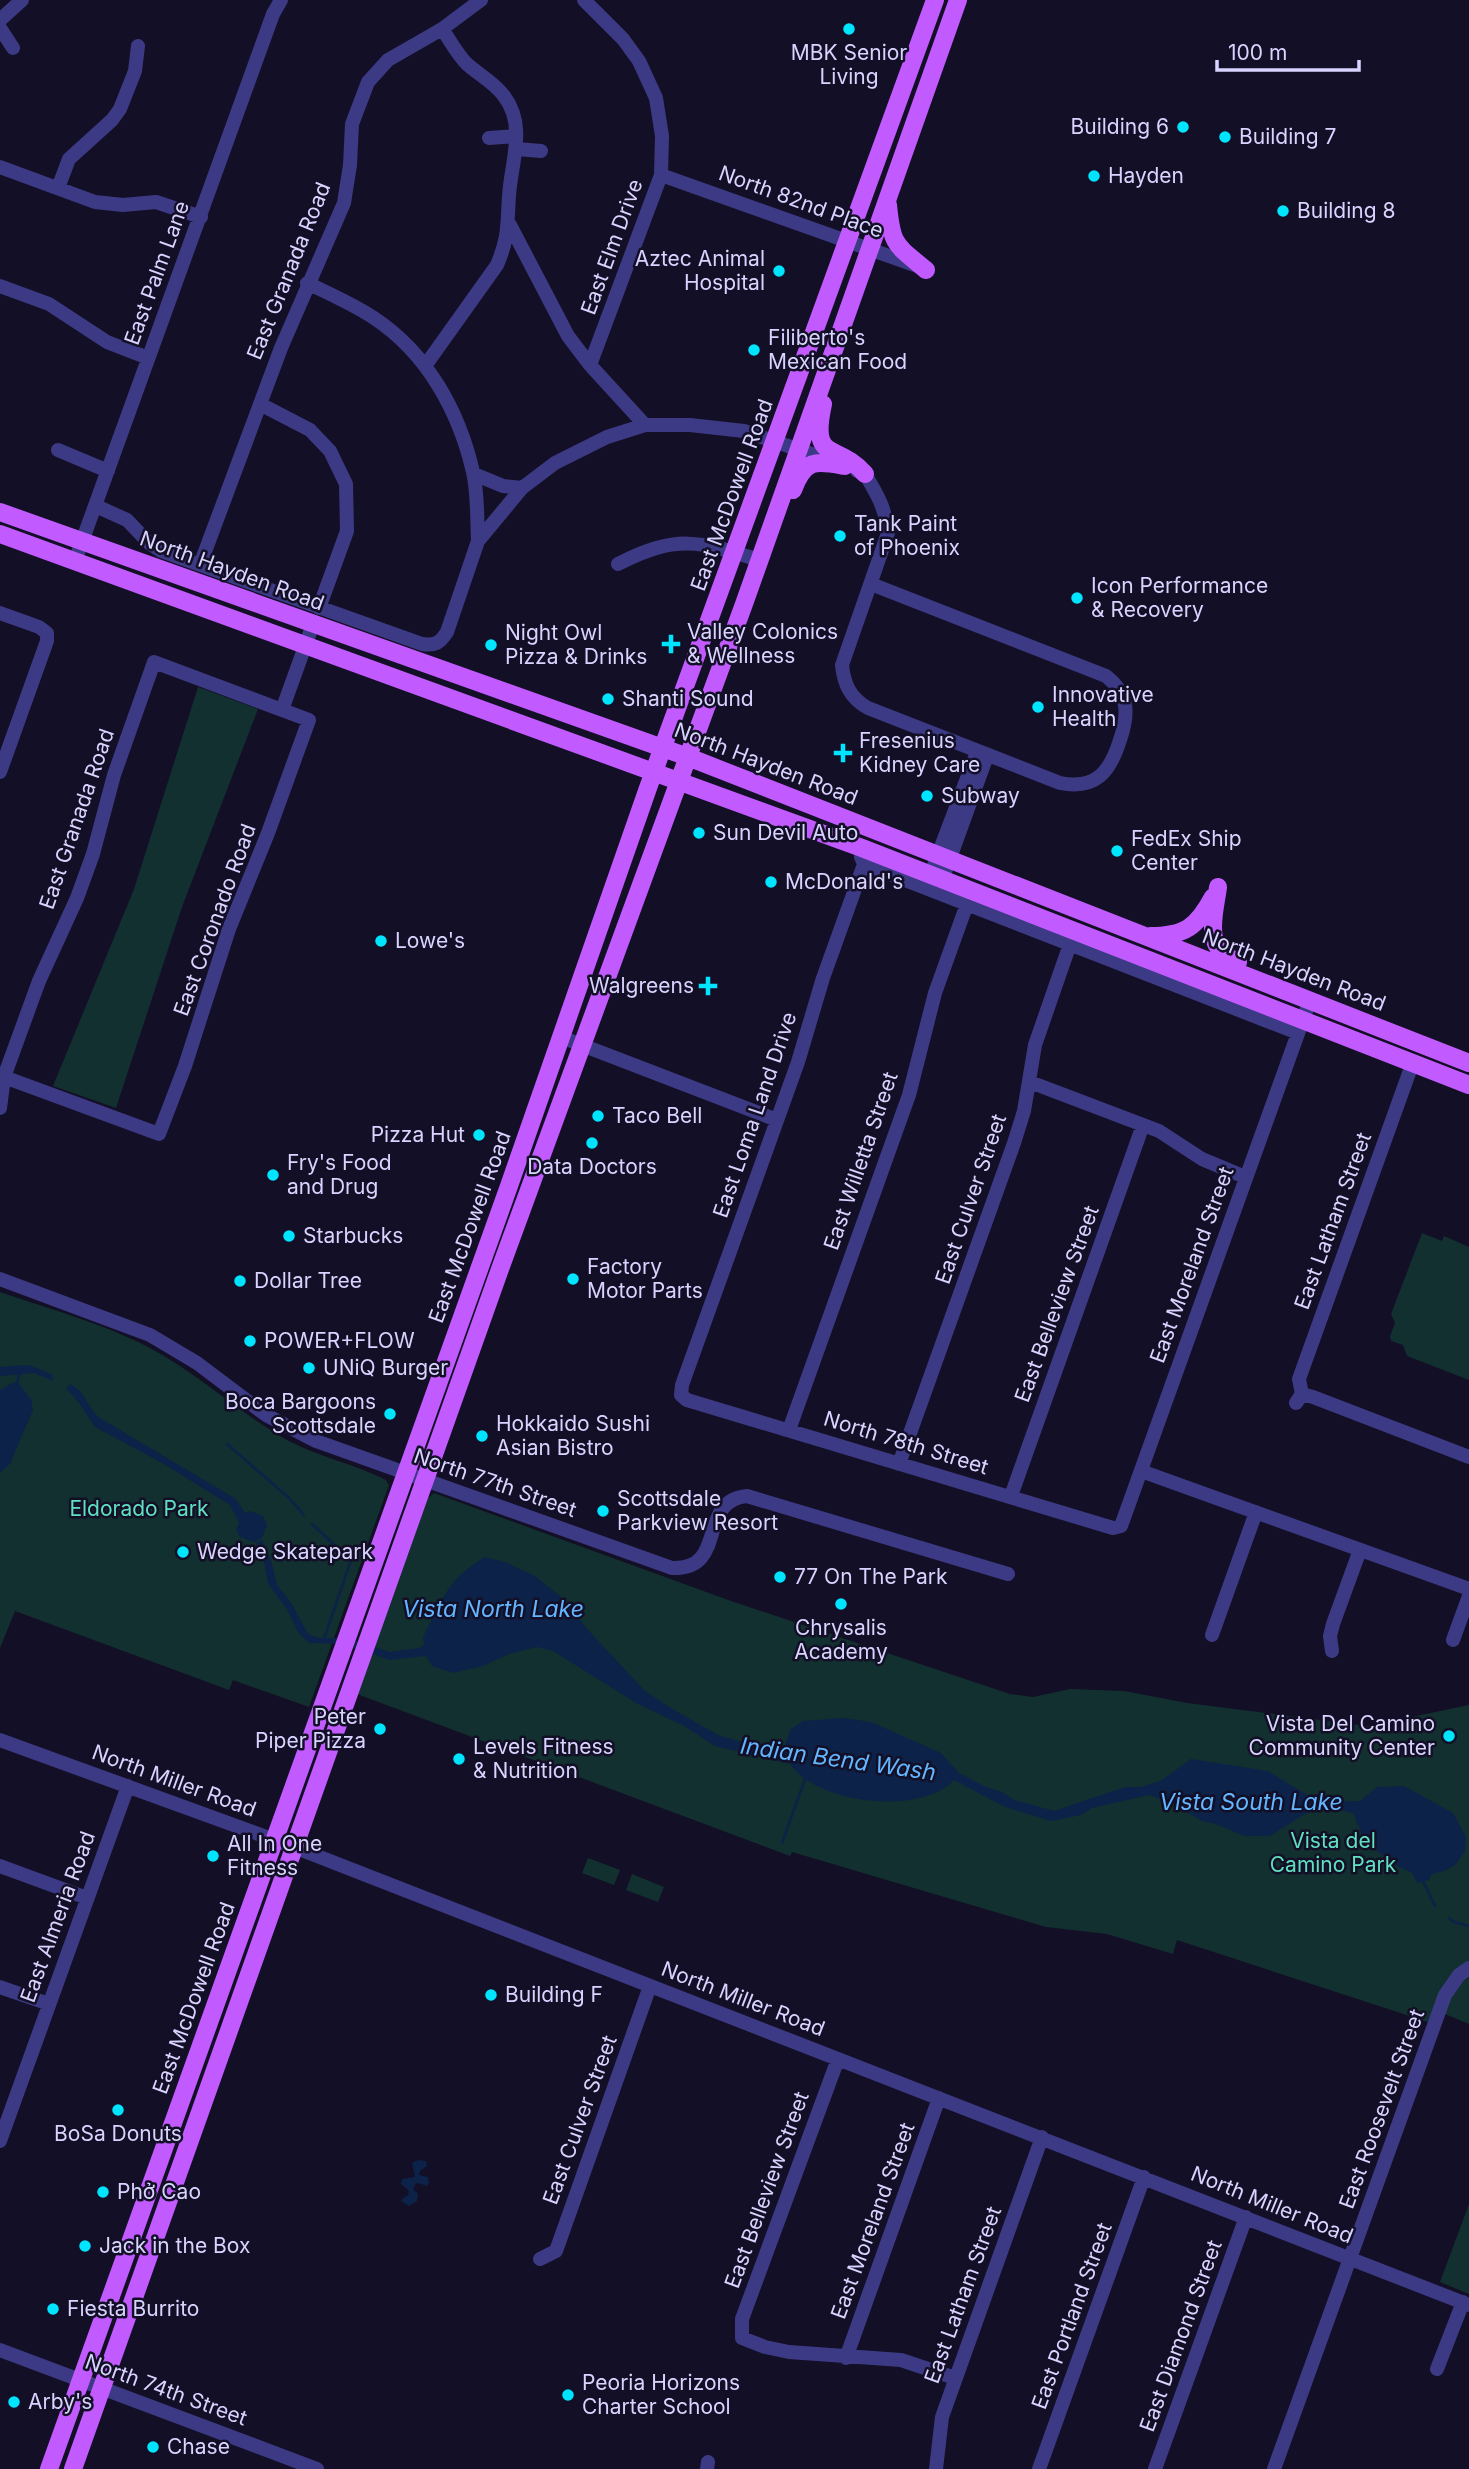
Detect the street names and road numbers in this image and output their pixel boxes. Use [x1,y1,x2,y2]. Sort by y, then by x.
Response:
street label: North 82nd Place [715,160,887,243]
street label: East Elm Drive [575,176,648,318]
street label: East Granada Road [242,178,336,363]
street label: East Palm Lane [119,198,194,348]
street label: East McDowell Road [685,395,778,594]
street label: North Hayden Road [137,526,328,616]
street label: North Hayden Road [671,717,861,810]
street label: East Granada Road [34,725,119,912]
street label: East Coronado Road [168,820,261,1019]
street label: North Hayden Road [1199,923,1389,1016]
street label: East Loma Land Drive [708,1009,801,1221]
street label: East Willetta Street [818,1068,903,1253]
street label: East Culver Street [930,1111,1011,1287]
street label: East McDowell Road [423,1127,516,1326]
street label: East Latham Street [1289,1129,1376,1313]
street label: East Moreland Street [1144,1163,1239,1366]
street label: East Belleview Street [1009,1202,1104,1406]
street label: North 78th Street [821,1406,992,1479]
street label: North 77th Street [410,1443,580,1522]
street label: North Miller Road [89,1739,260,1822]
street label: East Almeria Road [15,1828,100,2006]
street label: East McDowell Road [147,1898,240,2097]
street label: North Miller Road [658,1956,828,2041]
street label: East Roosevelt Street [1334,2005,1429,2212]
street label: East Culver Street [537,2032,622,2208]
street label: East Belleview Street [719,2088,814,2292]
street label: East Moreland Street [825,2119,920,2322]
street label: North Miller Road [1187,2161,1357,2248]
street label: East Latham Street [919,2203,1006,2387]
street label: East Portland Street [1026,2219,1117,2412]
street label: East Diamond Street [1134,2237,1227,2435]
street label: North 74th Street [82,2349,251,2430]

